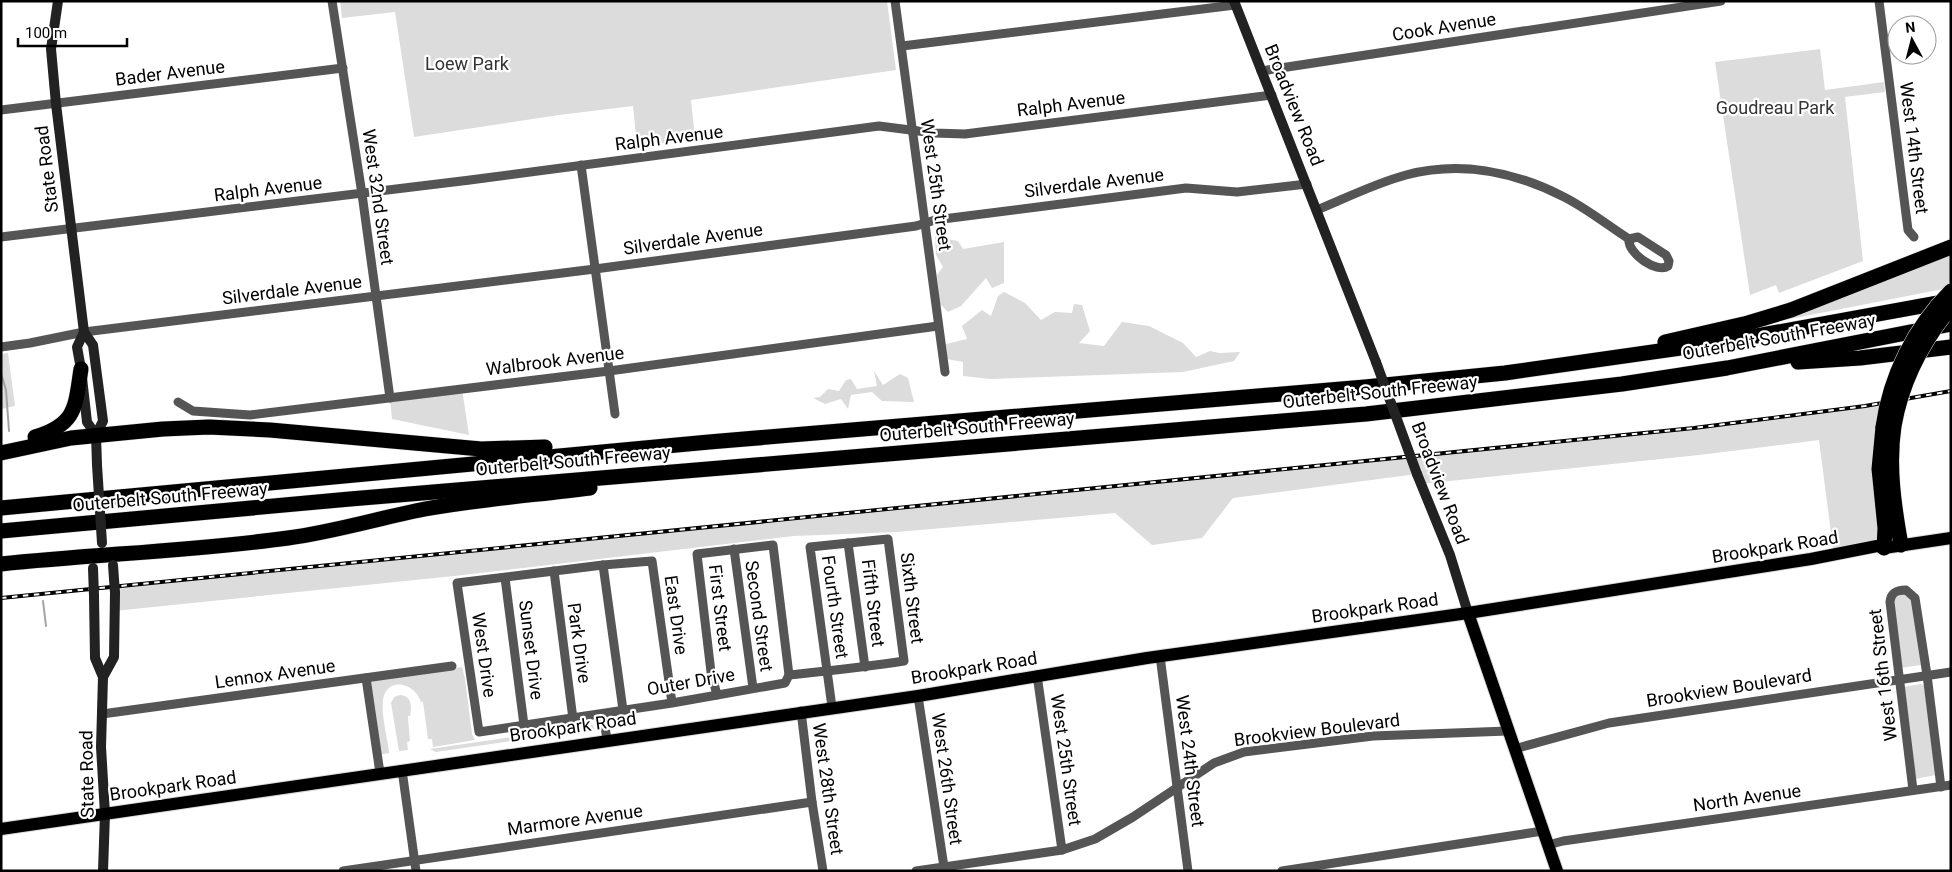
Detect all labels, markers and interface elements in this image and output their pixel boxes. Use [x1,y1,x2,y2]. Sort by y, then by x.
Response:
street label: Cook Avenue [1391,8,1497,45]
scale bar [18,15,126,47]
north arrow [1887,15,1937,65]
text: N [1905,19,1916,36]
text: 100 m [25,24,67,42]
street label: Broadview Road [1261,41,1328,169]
park label: Loew Park [425,53,510,74]
street label: Bader Avenue [114,55,226,90]
street label: West 14th Street [1896,81,1933,215]
street label: Ralph Avenue [1016,86,1126,121]
park label: Goudreau Park [1716,97,1835,118]
street label: West 25th Street [917,118,956,252]
street label: Ralph Avenue [614,120,724,155]
street label: State Road [31,124,62,214]
street label: West 32nd Street [359,128,398,266]
street label: Silverdale Avenue [1023,164,1165,202]
street label: Ralph Avenue [213,171,323,206]
street label: Silverdale Avenue [622,218,764,259]
street label: Silverdale Avenue [221,271,363,309]
street label: Outerbelt South Freeway [1681,309,1878,364]
street label: Walbrook Avenue [485,342,625,379]
street label: Outerbelt South Freeway [1281,371,1479,412]
street label: Outerbelt South Freeway [879,407,1076,445]
street label: Broadview Road [1407,419,1473,547]
street label: Outerbelt South Freeway [475,441,672,479]
street label: Outerbelt South Freeway [72,477,269,515]
street label: Brookpark Road [1710,526,1840,567]
street label: Sixth Street [896,551,929,645]
street label: Fourth Street [818,554,853,660]
street label: Fifth Street [858,558,889,648]
street label: Second Street [741,559,778,673]
street label: First Street [705,563,736,653]
street label: East Drive [661,574,692,656]
street label: Brookpark Road [1310,588,1440,627]
street label: Sunset Drive [515,599,548,701]
street label: Park Drive [563,601,596,685]
street label: West 16th Street [1864,608,1901,742]
street label: West Drive [468,611,501,699]
street label: Brookpark Road [909,647,1039,688]
street label: Lennox Avenue [213,655,337,692]
street label: Outer Drive [645,663,736,700]
street label: Brookview Boulevard [1645,664,1813,711]
street label: West 25th Street [1047,693,1086,827]
street label: West 24th Street [1172,694,1209,828]
street label: Brookpark Road [508,707,638,746]
street label: Brookview Boulevard [1233,709,1401,750]
street label: West 26th Street [928,712,967,846]
street label: West 28th Street [809,722,848,856]
street label: State Road [75,730,98,818]
street label: Brookpark Road [108,766,238,805]
street label: North Avenue [1692,780,1802,815]
street label: Marmore Avenue [506,800,644,839]

